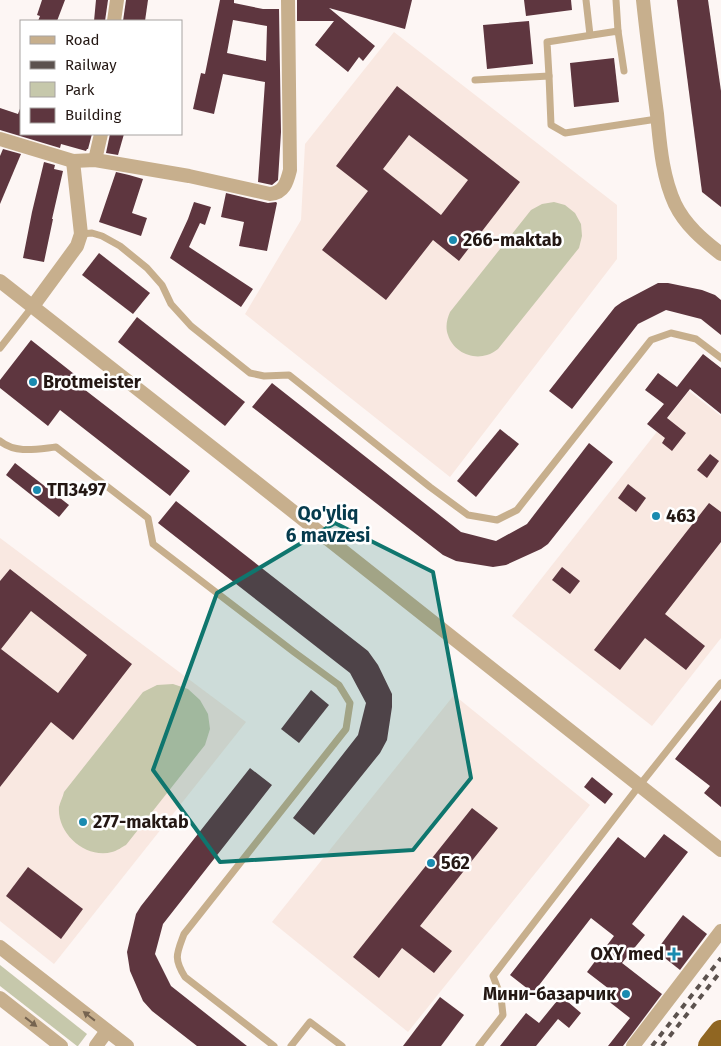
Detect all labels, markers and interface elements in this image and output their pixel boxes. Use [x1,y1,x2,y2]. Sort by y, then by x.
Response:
legend [20,20,182,135]
text: Road [65,31,100,49]
text: Railway [65,56,117,74]
text: Park [65,81,95,99]
text: Building [65,106,121,124]
place label: 266-maktab [463,229,563,251]
marker: 266-maktab [447,234,459,246]
place label: Brotmeister [43,371,142,393]
marker: Brotmeister [27,376,39,388]
place label: ТП3497 [47,479,107,501]
marker: ТП3497 [31,484,43,496]
district label: Qo'yliq 6 mavzesi [286,502,370,547]
place label: 463 [666,505,696,527]
marker: 463 [650,510,662,522]
place label: 277-maktab [93,811,189,833]
marker: 277-maktab [77,816,89,828]
place label: 562 [441,852,470,874]
marker: 562 [425,857,437,869]
place label: OXY med [591,943,664,965]
marker: OXY med [668,948,680,960]
place label: Мини-базарчик [483,983,616,1005]
marker: Мини-базарчик [620,988,632,1000]
one-way arrow [82,1011,96,1021]
one-way arrow [24,1017,37,1027]

